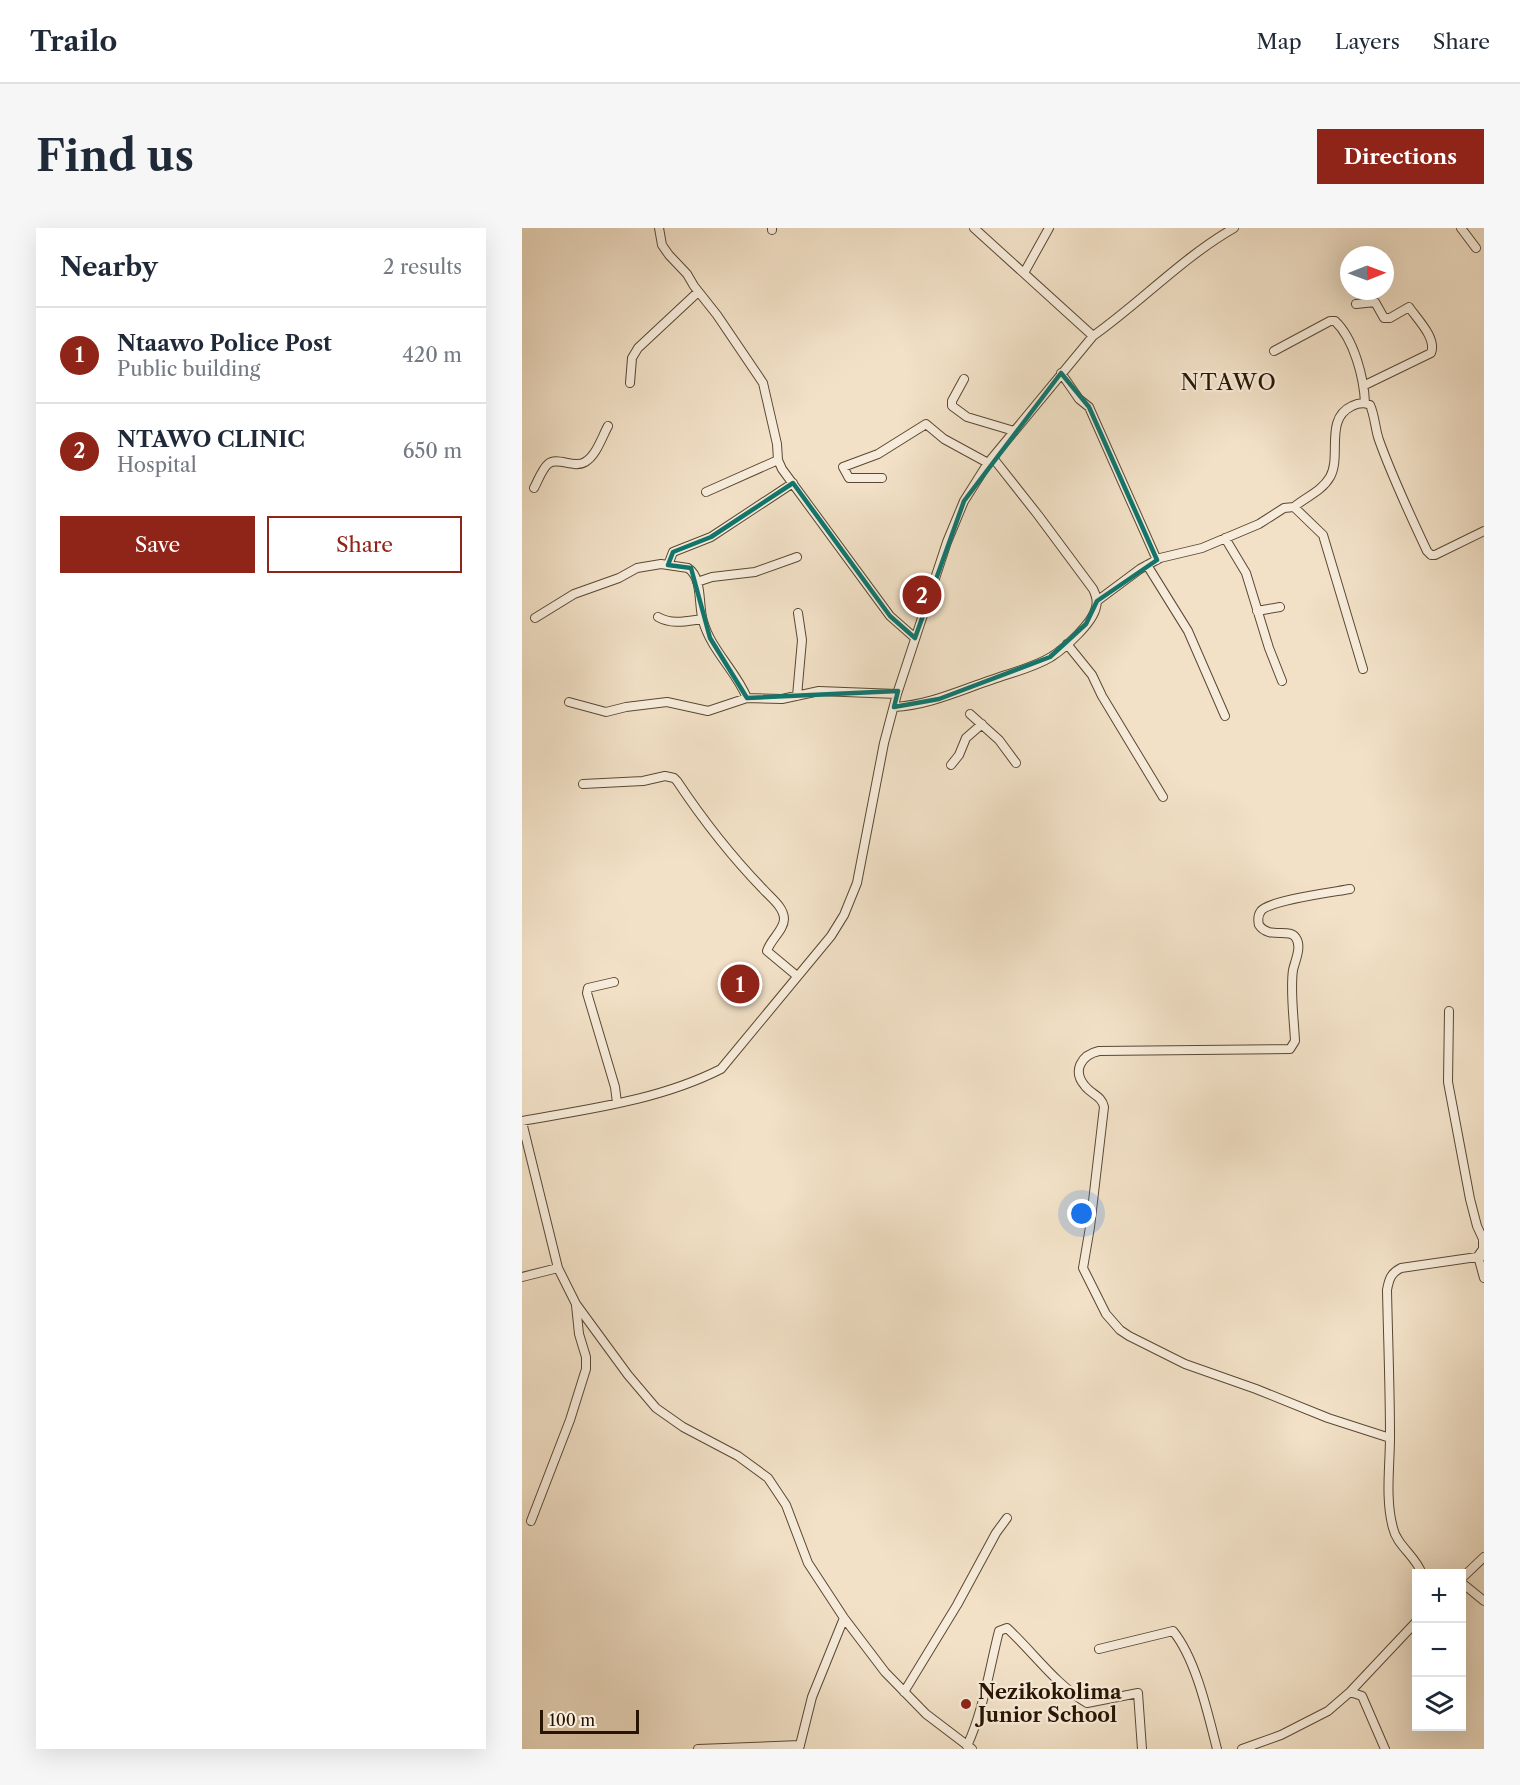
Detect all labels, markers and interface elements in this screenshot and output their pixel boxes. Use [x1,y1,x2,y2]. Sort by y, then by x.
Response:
text: Trailo [30,24,117,58]
text: Map [1257,29,1302,54]
text: Layers [1335,29,1400,54]
text: Share [1433,29,1490,54]
button: Directions [1317,129,1484,184]
text: Find us [36,130,194,182]
north arrow [1340,246,1394,300]
text: Nearby [60,251,158,283]
text: 2 results [383,255,462,279]
text: Ntaawo Police Post [117,330,332,357]
text: 1 [75,343,84,367]
text: 420 m [402,343,462,367]
text: Public building [117,357,260,381]
district label: NTAWO [1181,369,1277,396]
text: NTAWO CLINIC [117,426,305,453]
text: 2 [74,439,85,463]
text: 650 m [403,439,462,463]
text: Hospital [117,453,197,477]
button: Save [60,516,255,573]
button: Share [267,516,462,573]
pin: 2 [902,572,942,617]
pin: 1 [720,962,760,1006]
your location [1067,1199,1096,1228]
map controls [1412,1569,1466,1731]
button: + [1412,1569,1466,1623]
button: − [1412,1623,1466,1677]
button: layers [1412,1677,1466,1731]
place label: Nezikokolima Junior School [974,1680,1122,1727]
marker: Nezikokolima Junior School [959,1697,973,1711]
scale bar [540,1707,639,1734]
text: 100 m [549,1710,595,1730]

